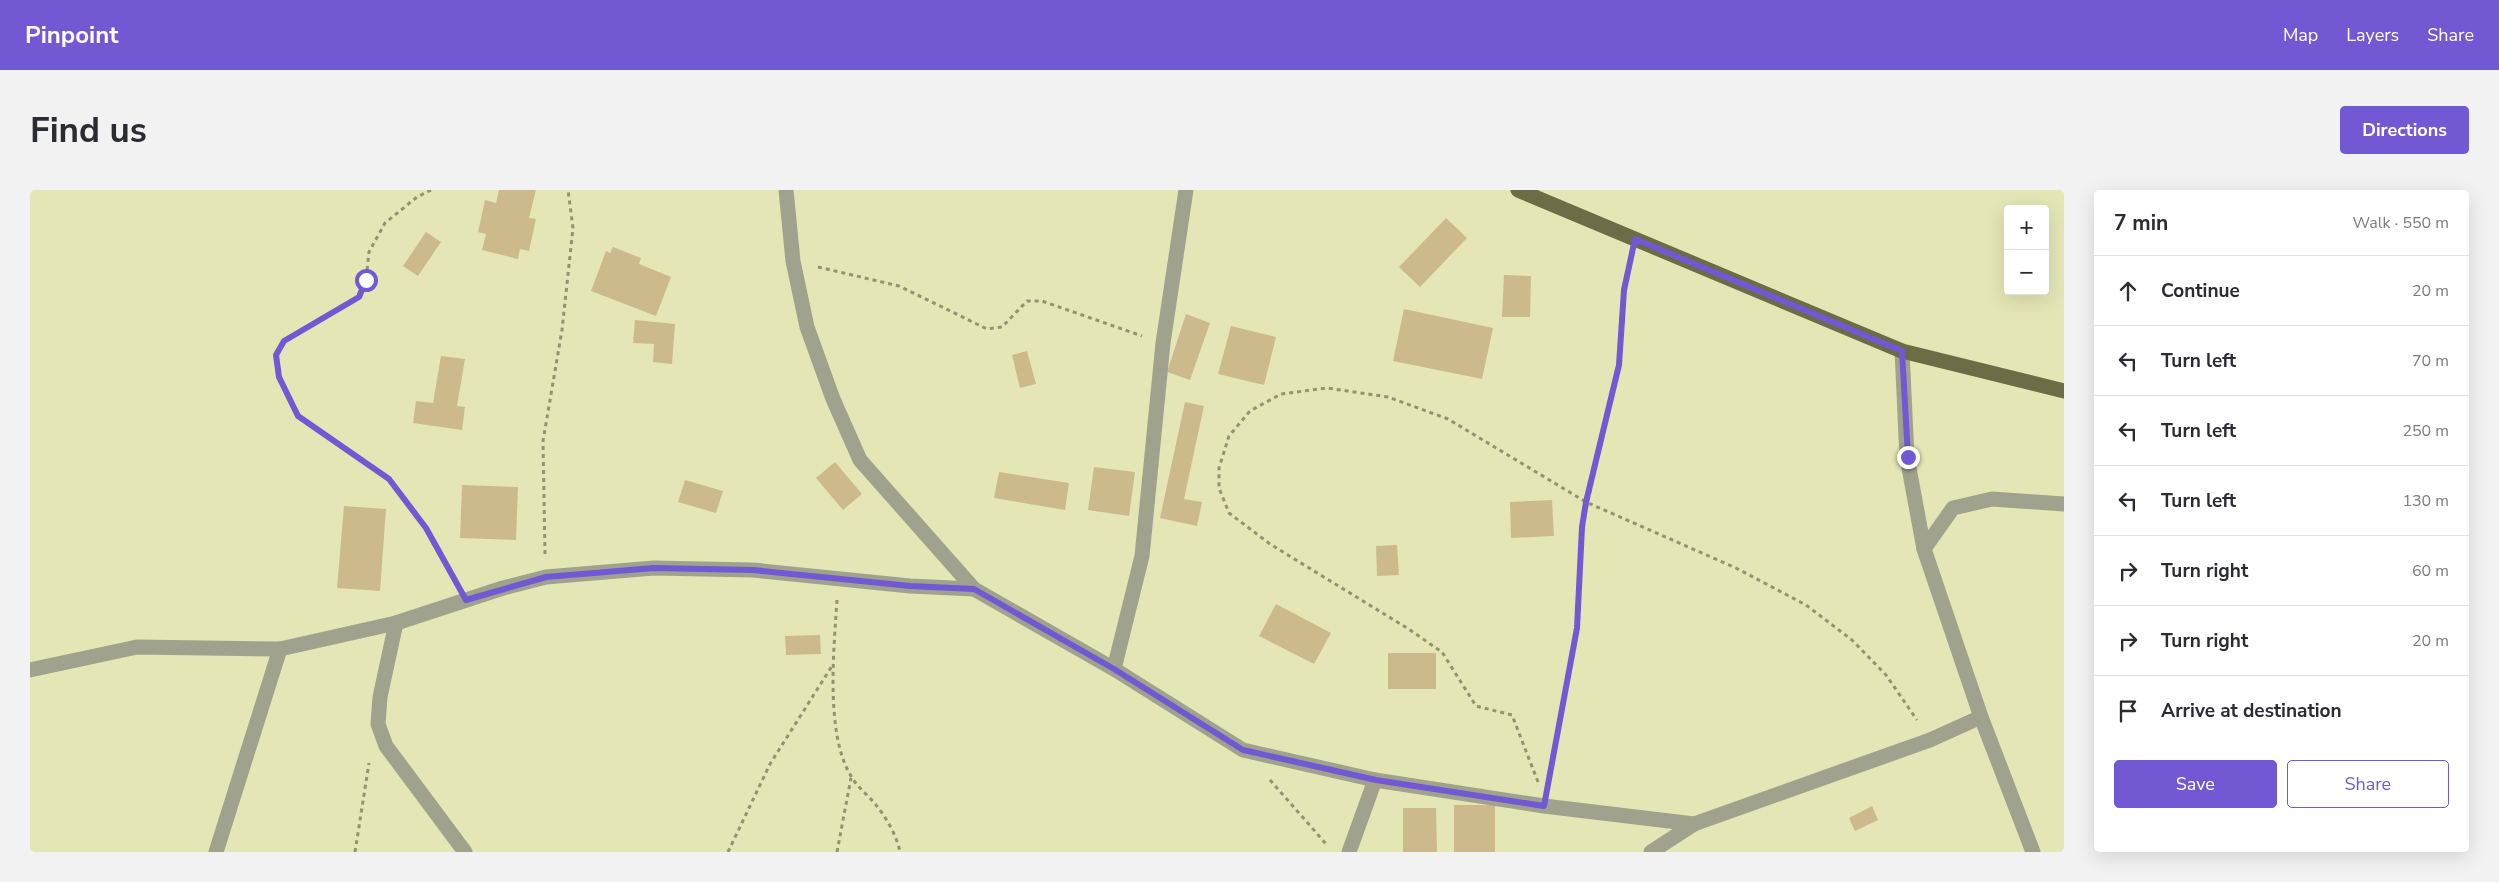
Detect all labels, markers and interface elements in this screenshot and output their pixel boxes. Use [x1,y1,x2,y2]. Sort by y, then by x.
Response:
text: Pinpoint [25,19,118,51]
text: Map [2283,23,2318,47]
text: Layers [2346,23,2399,47]
text: Share [2427,23,2474,47]
button: Directions [2340,106,2469,154]
text: Find us [30,107,147,154]
map controls [2004,205,2049,295]
button: + [2004,205,2049,250]
text: 7 min [2114,209,2168,237]
text: Walk · 550 m [2353,212,2449,234]
button: − [2004,250,2049,295]
route start [355,269,378,292]
icon: ahead [2114,277,2142,305]
text: Continue [2161,278,2240,304]
text: 20 m [2412,280,2449,302]
icon: left [2114,347,2142,375]
text: Turn left [2161,348,2236,374]
text: 70 m [2412,350,2449,372]
icon: left [2114,417,2142,445]
text: Turn left [2161,418,2236,444]
text: 250 m [2402,420,2449,442]
route end [1897,446,1920,469]
icon: left [2114,487,2142,515]
text: Turn left [2161,488,2236,514]
text: 130 m [2402,490,2449,512]
icon: right [2114,557,2142,585]
text: Turn right [2161,558,2248,584]
text: 60 m [2412,560,2449,582]
icon: right [2114,627,2142,655]
text: Turn right [2161,628,2248,654]
text: 20 m [2412,630,2449,652]
icon: arrive [2114,697,2142,725]
text: Arrive at destination [2161,698,2342,724]
button: Save [2114,760,2277,808]
button: Share [2287,760,2449,808]

